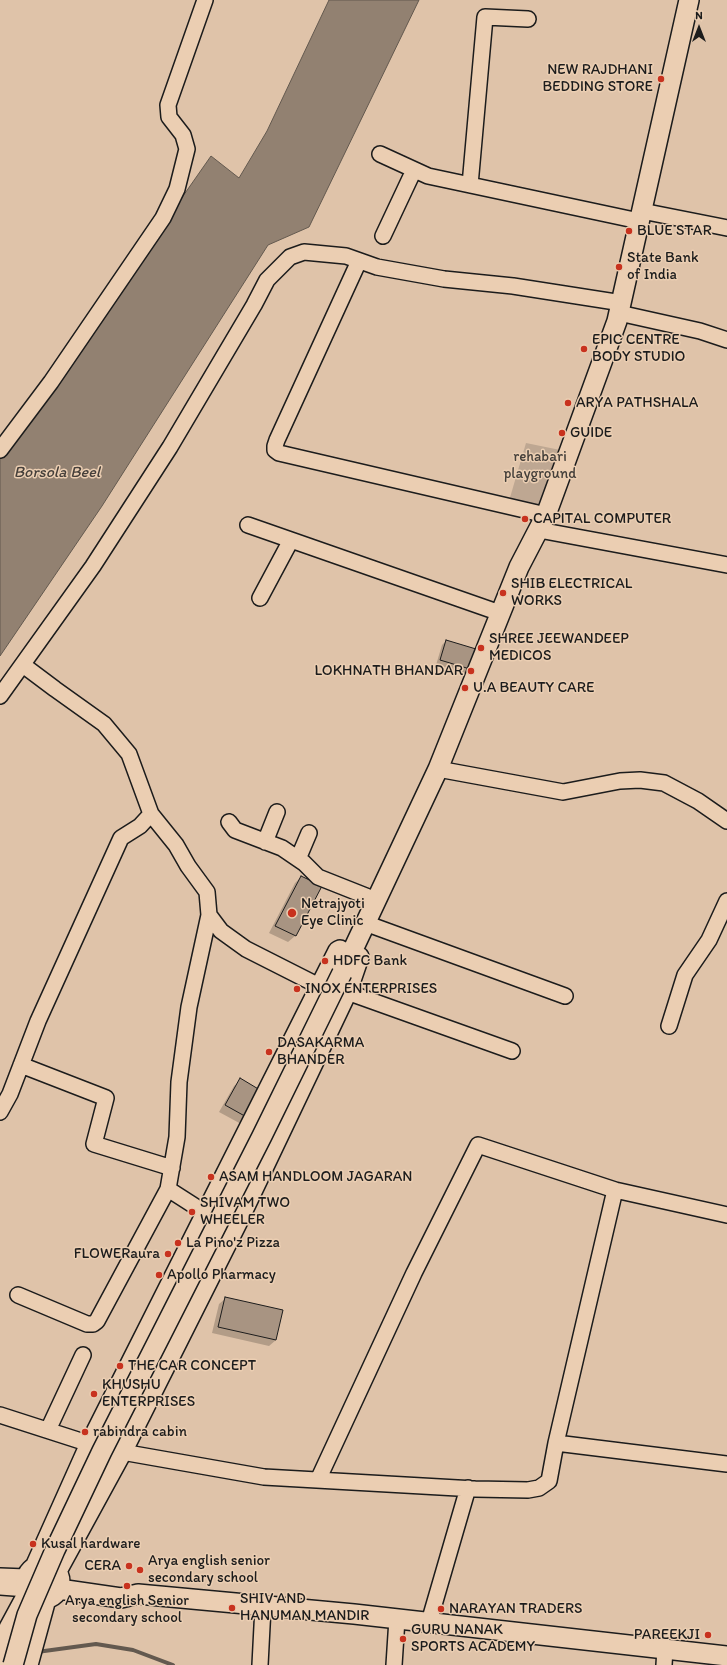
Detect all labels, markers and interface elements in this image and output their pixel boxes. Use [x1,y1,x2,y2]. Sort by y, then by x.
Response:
north arrow [679,8,719,48]
text: N [695,9,703,22]
place label: NEW RAJDHANI BEDDING STORE [543,61,653,96]
marker: NEW RAJDHANI BEDDING STORE [656,74,666,84]
place label: BLUE STAR [637,222,712,240]
marker: BLUE STAR [624,226,634,236]
place label: State Bank of India [627,249,699,284]
marker: State Bank of India [614,262,624,272]
place label: EPIC CENTRE BODY STUDIO [592,331,685,366]
marker: EPIC CENTRE BODY STUDIO [579,344,589,354]
place label: ARYA PATHSHALA [576,394,698,412]
marker: ARYA PATHSHALA [563,398,573,408]
place label: GUIDE [570,424,612,442]
marker: GUIDE [557,428,567,438]
park label: rehabari playground [503,448,577,483]
water label: Borsola Beel [14,463,100,483]
place label: CAPITAL COMPUTER [533,510,671,528]
marker: CAPITAL COMPUTER [520,514,530,524]
place label: SHIB ELECTRICAL WORKS [511,575,632,610]
marker: SHIB ELECTRICAL WORKS [498,588,508,598]
place label: SHREE JEEWANDEEP MEDICOS [489,630,629,665]
marker: SHREE JEEWANDEEP MEDICOS [476,643,486,653]
place label: LOKHNATH BHANDAR [314,662,463,680]
marker: LOKHNATH BHANDAR [466,666,476,676]
place label: U.A BEAUTY CARE [473,679,594,697]
marker: U.A BEAUTY CARE [460,683,470,693]
place label: Netrajyoti Eye Clinic [301,895,365,930]
marker: Netrajyoti Eye Clinic [286,907,298,919]
place label: HDFC Bank [333,952,407,970]
marker: HDFC Bank [320,956,330,966]
place label: INOX ENTERPRISES [305,980,437,998]
marker: INOX ENTERPRISES [292,984,302,994]
place label: DASAKARMA BHANDER [277,1034,364,1069]
marker: DASAKARMA BHANDER [264,1047,274,1057]
place label: ASAM HANDLOOM JAGARAN [219,1168,412,1186]
marker: ASAM HANDLOOM JAGARAN [206,1172,216,1182]
place label: SHIVAM TWO WHEELER [200,1194,290,1229]
marker: SHIVAM TWO WHEELER [187,1207,197,1217]
place label: La Pino'z Pizza [186,1234,280,1252]
marker: La Pino'z Pizza [173,1238,183,1248]
place label: FLOWERaura [74,1245,160,1263]
marker: FLOWERaura [163,1249,173,1259]
place label: Apollo Pharmacy [167,1266,276,1284]
marker: Apollo Pharmacy [154,1270,164,1280]
place label: THE CAR CONCEPT [128,1357,256,1375]
marker: THE CAR CONCEPT [115,1361,125,1371]
place label: KHUSHU ENTERPRISES [102,1376,195,1411]
marker: KHUSHU ENTERPRISES [89,1389,99,1399]
place label: rabindra cabin [93,1423,187,1441]
marker: rabindra cabin [80,1427,90,1437]
place label: Kusal hardware [41,1535,141,1553]
marker: Kusal hardware [28,1539,38,1549]
place label: Arya english senior secondary school [148,1552,270,1587]
place label: CERA [84,1557,121,1575]
marker: CERA [124,1561,134,1571]
marker: Arya english senior secondary school [135,1565,145,1575]
marker: Arya english Senior secondary school [122,1581,132,1591]
place label: SHIV AND HANUMAN MANDIR [240,1590,369,1625]
place label: Arya english Senior secondary school [65,1592,189,1627]
place label: NARAYAN TRADERS [449,1600,582,1618]
marker: SHIV AND HANUMAN MANDIR [227,1603,237,1613]
marker: NARAYAN TRADERS [436,1604,446,1614]
place label: GURU NANAK SPORTS ACADEMY [411,1621,535,1656]
place label: PAREEKJI [634,1626,700,1644]
marker: PAREEKJI [703,1630,713,1640]
marker: GURU NANAK SPORTS ACADEMY [398,1634,408,1644]

